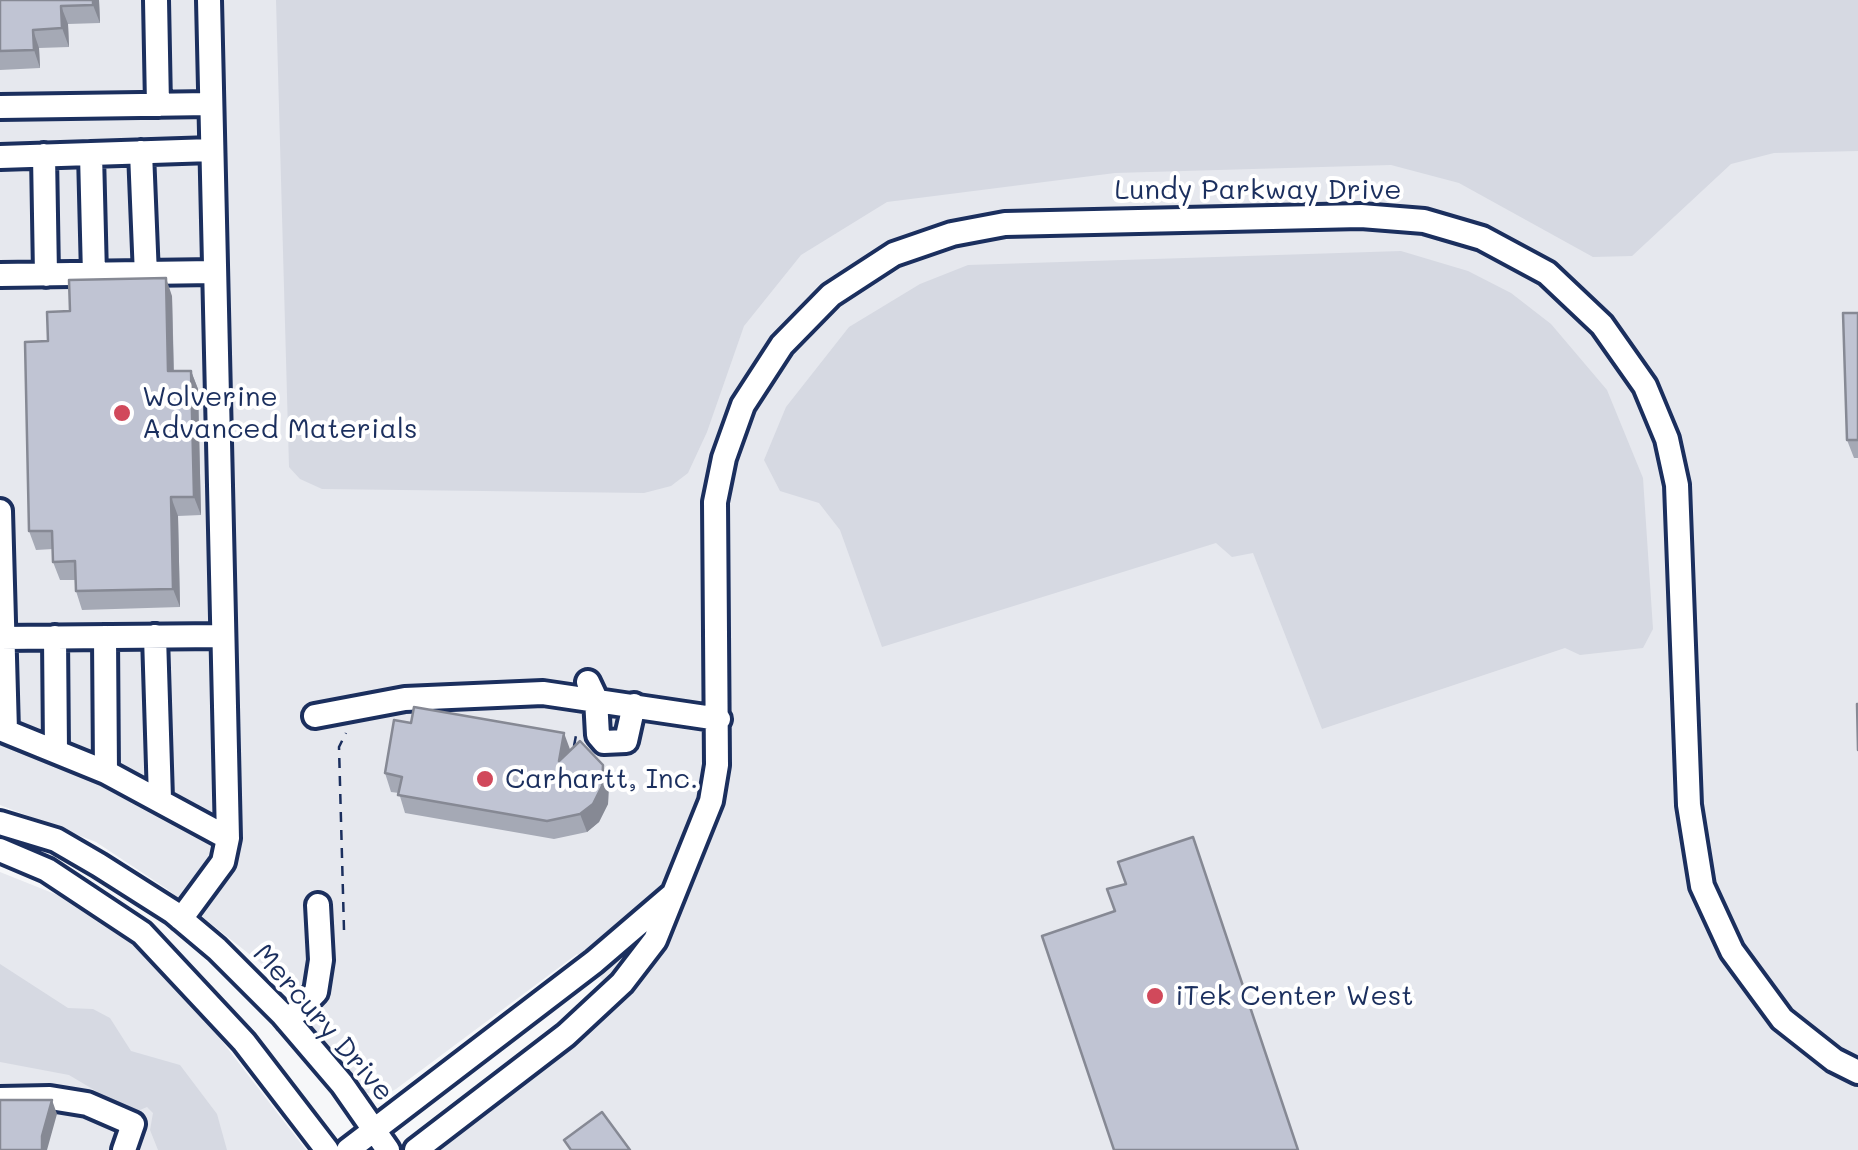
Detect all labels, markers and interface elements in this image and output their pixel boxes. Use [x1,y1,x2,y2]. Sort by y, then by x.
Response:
street label: Lundy Parkway Drive [1114,173,1402,207]
place label: Wolverine Advanced Materials [142,380,418,446]
marker: Wolverine Advanced Materials [111,402,133,424]
place label: Carhartt, Inc. [505,762,698,796]
marker: Carhartt, Inc. [474,768,496,790]
street label: Mercury Drive [246,938,400,1108]
place label: iTek Center West [1175,979,1414,1013]
marker: iTek Center West [1144,985,1166,1007]

